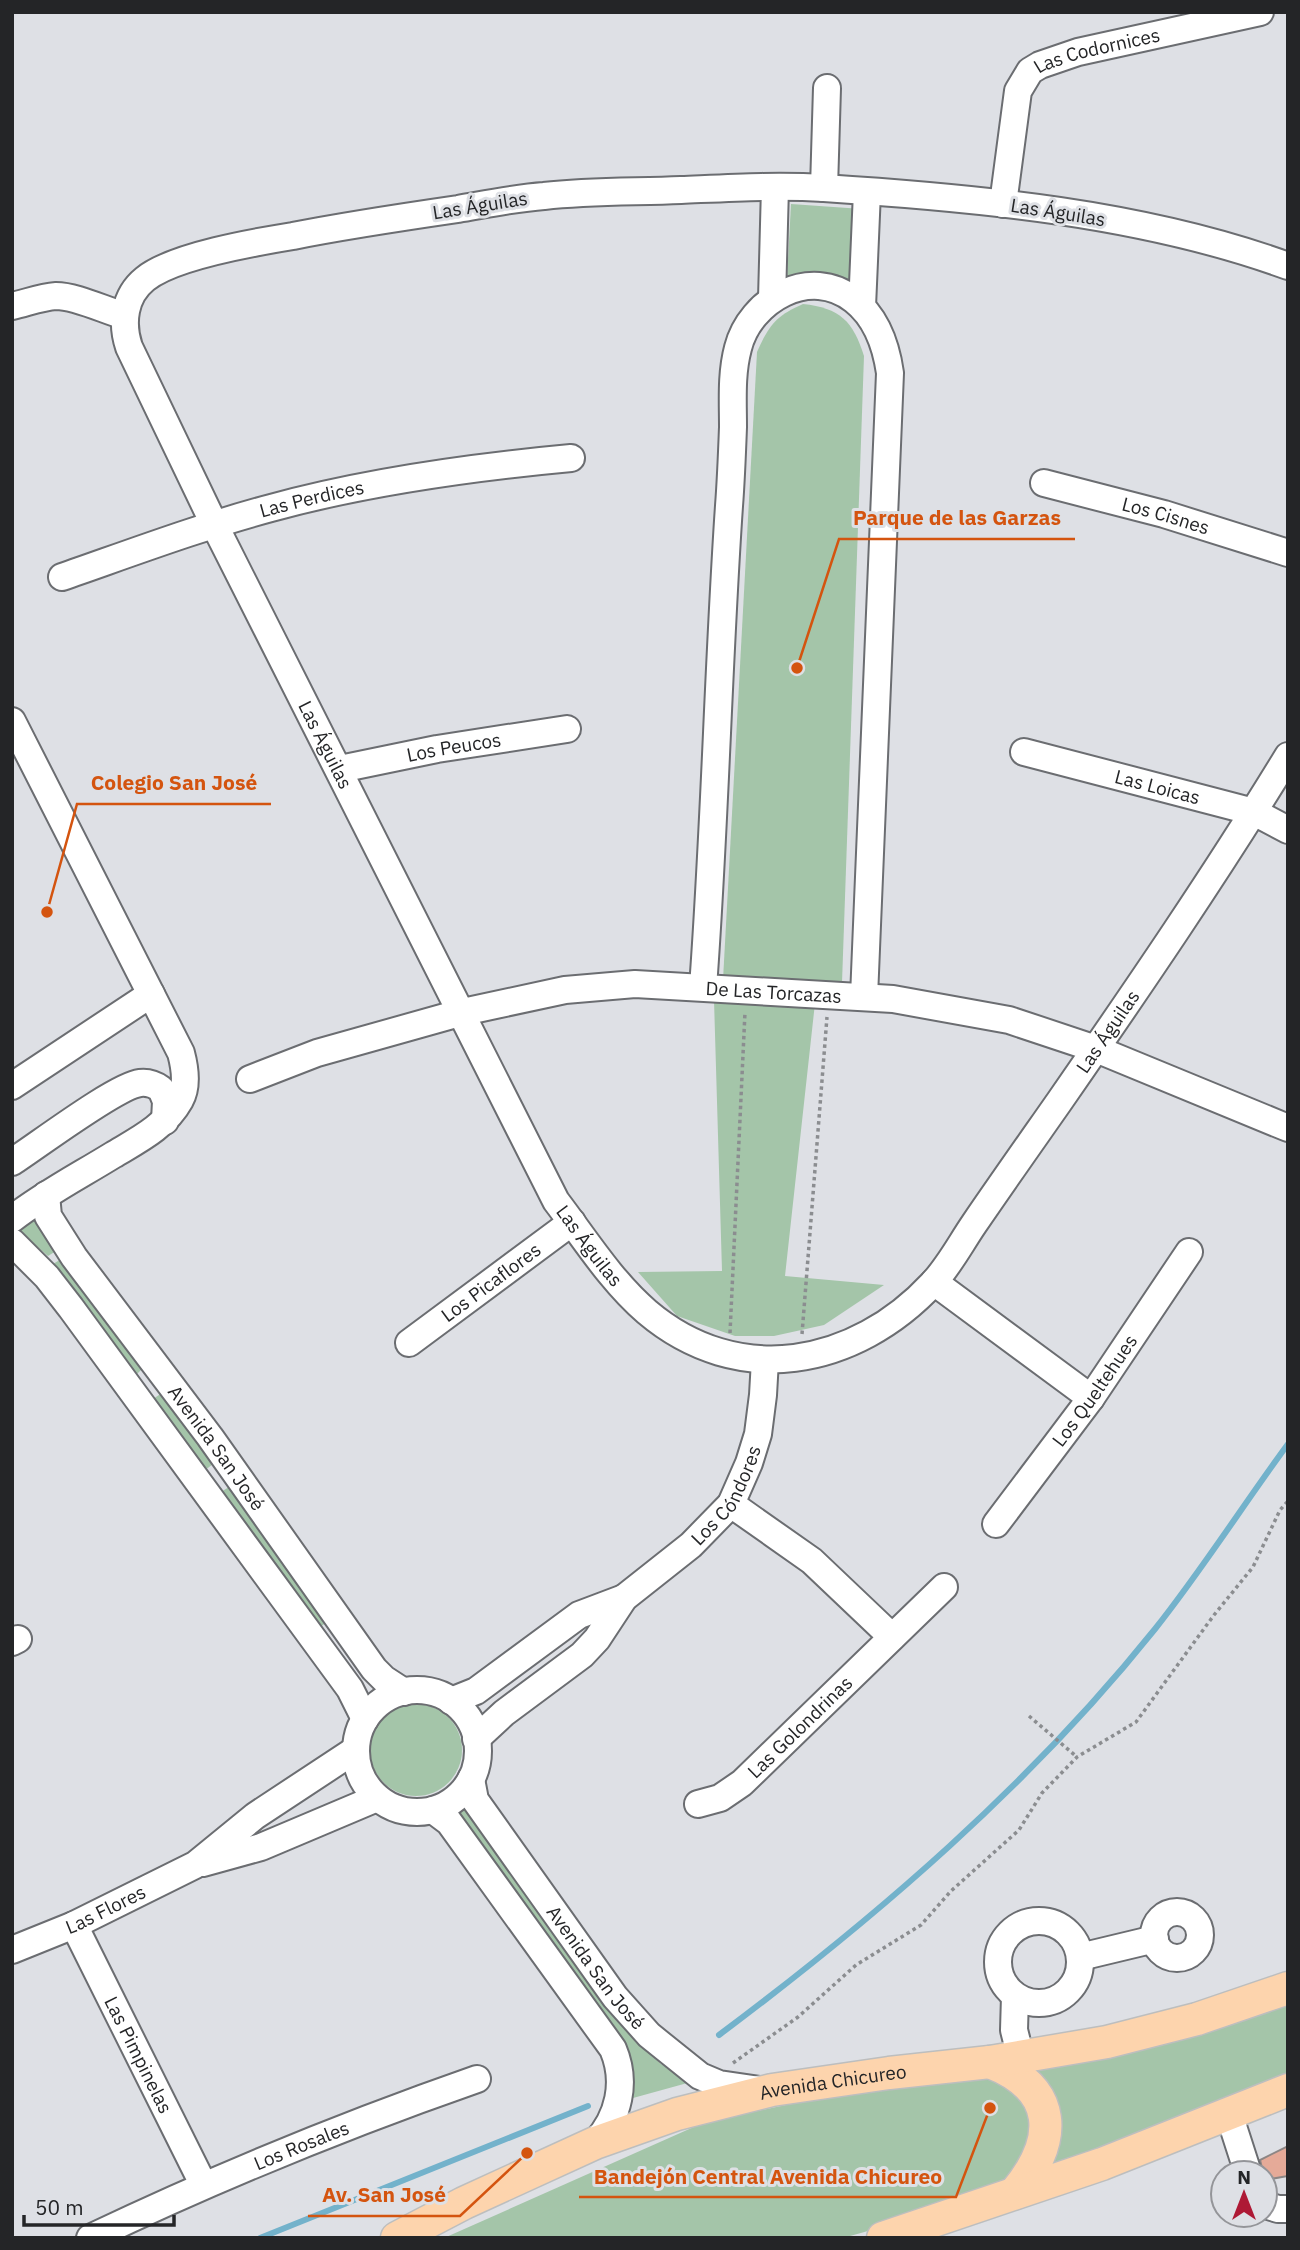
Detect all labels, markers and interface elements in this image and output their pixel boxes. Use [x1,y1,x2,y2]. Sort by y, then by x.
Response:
street label: Las Codornices [1029,22,1162,78]
street label: Las Águilas [431,186,529,224]
street label: Las Águilas [1009,193,1107,231]
street label: Las Perdices [257,475,366,523]
street label: Los Cisnes [1119,492,1213,540]
callout: Parque de las Garzas [839,497,1075,539]
text: Parque de las Garzas [853,503,1061,531]
street label: Las Águilas [293,697,358,793]
street label: Los Peucos [404,727,503,767]
callout: Colegio San José [77,762,271,804]
street label: Las Loicas [1112,764,1203,809]
text: Colegio San José [91,768,257,796]
street label: De Las Torcazas [705,976,842,1008]
street label: Las Águilas [1071,985,1145,1078]
street label: Las Águilas [551,1200,628,1291]
street label: Los Picaflores [436,1237,546,1327]
street label: Los Queltehues [1047,1330,1142,1451]
street label: Avenida San José [163,1380,270,1515]
street label: Los Cóndores [686,1443,766,1550]
street label: Las Golondrinas [742,1671,857,1783]
street label: Las Flores [62,1879,150,1939]
street label: Avenida San José [542,1901,650,2034]
street label: Las Pimpinelas [99,1992,178,2117]
street label: Avenida Chicureo [757,2059,908,2105]
street label: Los Rosales [250,2115,353,2175]
callout: Bandejón Central Avenida Chicureo [579,2155,956,2197]
north arrow [1209,2159,1279,2229]
text: Bandejón Central Avenida Chicureo [594,2162,942,2190]
text: N [1237,2165,1251,2189]
callout: Av. San José [308,2174,460,2216]
text: Av. San José [322,2180,446,2208]
scale bar [24,2184,175,2228]
text: 50 m [35,2193,84,2221]

